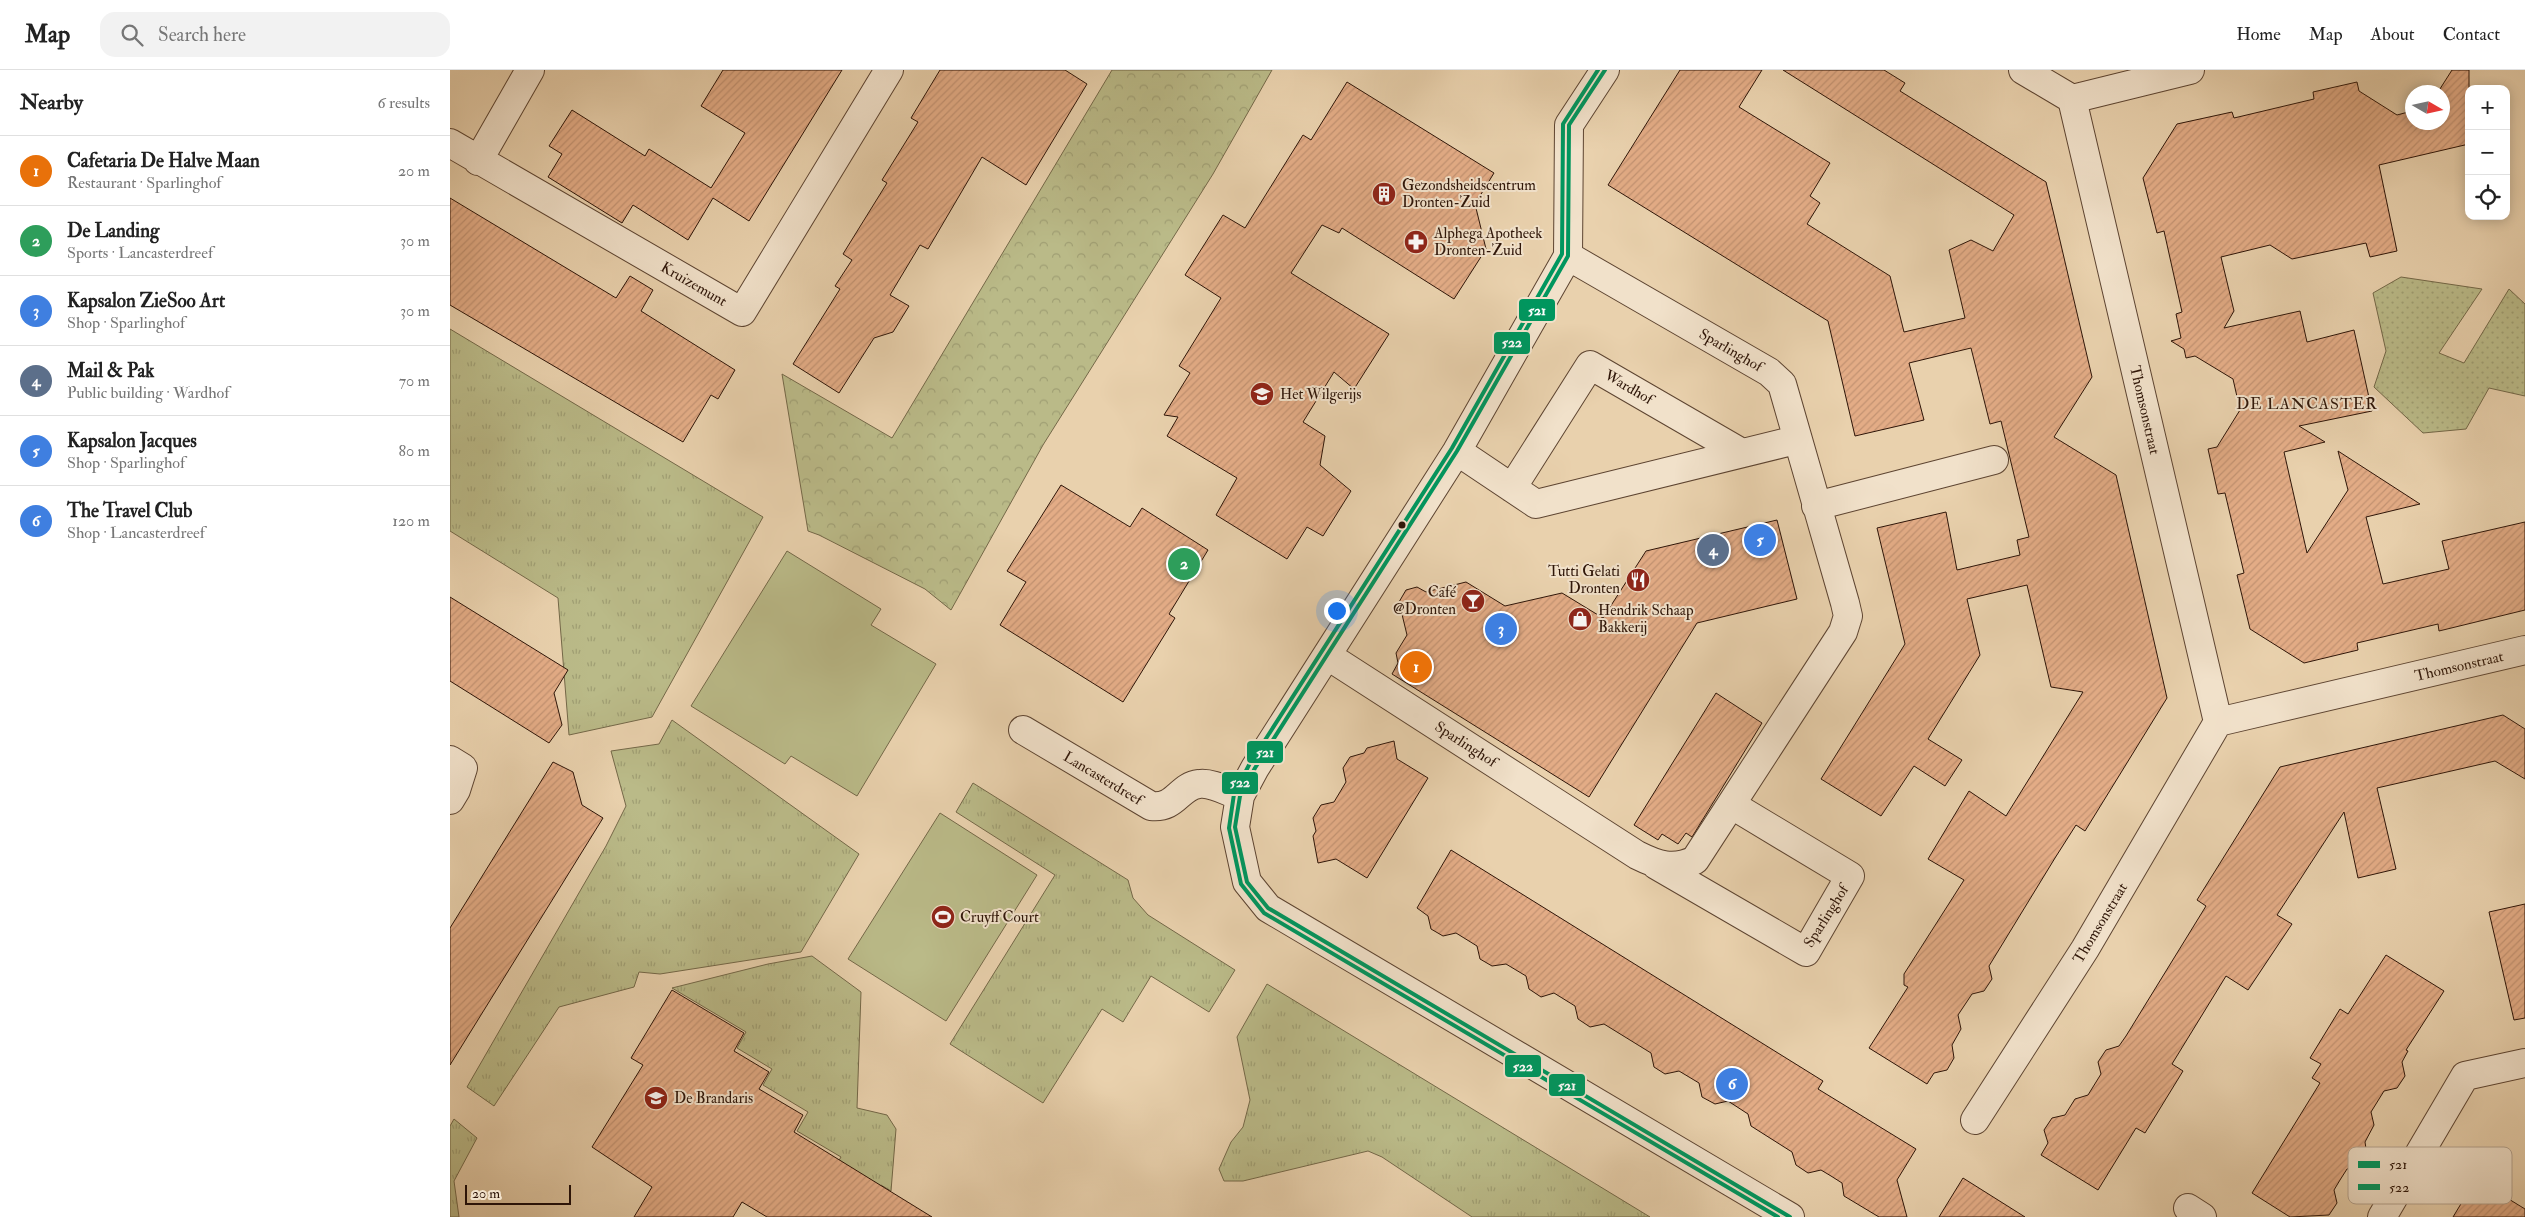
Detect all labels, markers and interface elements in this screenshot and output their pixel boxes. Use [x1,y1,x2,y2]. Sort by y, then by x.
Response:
search box [100,12,450,57]
text: Map [25,19,70,50]
icon: search [118,21,146,49]
text: Search here [158,23,246,47]
text: Home [2236,23,2281,46]
text: Map [2309,23,2343,46]
text: About [2371,23,2415,46]
text: Contact [2443,23,2500,46]
north arrow [2405,85,2450,130]
map controls [2465,85,2510,220]
button: + [2465,85,2510,130]
text: Nearby [20,89,83,116]
text: 6 results [378,93,430,113]
button: − [2465,130,2510,175]
text: Cafetaria De Halve Maan [67,149,260,173]
text: 1 [33,161,39,181]
text: 20 m [398,161,430,181]
text: Restaurant · Sparlinghof [67,173,222,193]
button: locate [2465,175,2510,220]
place label: Gezondsheidscentrum Dronten-Zuid [1402,176,1536,212]
building icon: Gezondsheidscentrum Dronten-Zuid [1371,181,1397,207]
text: De Landing [67,219,159,243]
place label: Alphega Apotheek Dronten-Zuid [1433,224,1543,260]
pharmacy icon: Alphega Apotheek Dronten-Zuid [1403,229,1429,255]
text: 2 [32,231,40,251]
text: 30 m [400,231,430,251]
text: Sports · Lancasterdreef [67,243,213,263]
street label: Kruizemunt [657,258,730,311]
text: Kapsalon ZieSoo Art [67,289,225,313]
line badge: 521 [1518,298,1556,322]
text: 3 [33,301,39,321]
text: 30 m [400,301,430,321]
text: 521 [1528,302,1546,319]
text: Shop · Sparlinghof [67,313,185,333]
street label: Sparlinghof [1695,325,1768,378]
line badge: 522 [1493,331,1531,355]
text: 522 [1502,334,1522,351]
text: Mail & Pak [67,359,154,383]
street label: Thomsonstraat [2125,364,2164,457]
street label: Wardhof [1600,365,1658,410]
text: 4 [32,371,40,391]
text: 70 m [399,371,430,391]
school or university icon: Het Wilgerijs [1249,381,1275,407]
text: Public building · Wardhof [67,383,229,403]
place label: Het Wilgerijs [1280,385,1361,404]
district label: DE LANCASTER [2236,394,2378,414]
text: Kapsalon Jacques [67,429,197,453]
text: 5 [32,441,40,461]
text: 80 m [399,441,430,461]
text: Shop · Sparlinghof [67,453,185,473]
text: The Travel Club [67,499,192,523]
text: 6 [32,511,40,531]
text: 120 m [392,511,430,531]
unlabelled marker [1397,520,1407,530]
pin: 5 [1744,521,1776,559]
text: Shop · Lancasterdreef [67,523,205,543]
pin: 4 [1697,531,1729,569]
pin: 2 [1168,545,1200,583]
place label: Tutti Gelati Dronten [1548,562,1620,598]
restaurant icon: Tutti Gelati Dronten [1625,567,1651,593]
place label: Café @Dronten [1393,583,1457,619]
bar icon: Café @Dronten [1460,588,1486,614]
your location [1324,598,1350,624]
place label: Hendrik Schaap Bakkerij [1598,601,1694,637]
shop icon: Hendrik Schaap Bakkerij [1567,606,1593,632]
pin: 3 [1485,610,1517,648]
street label: Thomsonstraat [2413,647,2506,686]
pin: 1 [1400,648,1432,686]
street label: Sparlinghof [1430,717,1502,774]
line badge: 521 [1246,740,1284,764]
text: 521 [1256,744,1274,761]
street label: Lancasterdreef [1060,747,1148,811]
line badge: 522 [1221,771,1259,795]
text: 522 [1230,774,1250,791]
street label: Thomsonstraat [2069,879,2132,967]
street label: Sparlinghof [1800,880,1855,952]
sports icon: Cruyff Court [930,904,956,930]
place label: Cruyff Court [960,908,1039,927]
line badge: 522 [1504,1054,1542,1078]
text: 522 [1513,1058,1533,1075]
pin: 6 [1716,1065,1748,1103]
line badge: 521 [1548,1073,1586,1097]
text: 521 [1558,1077,1576,1094]
school or university icon: De Brandaris [643,1085,669,1111]
place label: De Brandaris [674,1089,753,1108]
legend [2348,1147,2512,1204]
text: 521 [2389,1156,2407,1173]
text: 522 [2389,1179,2409,1196]
scale bar [465,1182,571,1205]
text: 20 m [472,1185,500,1202]

